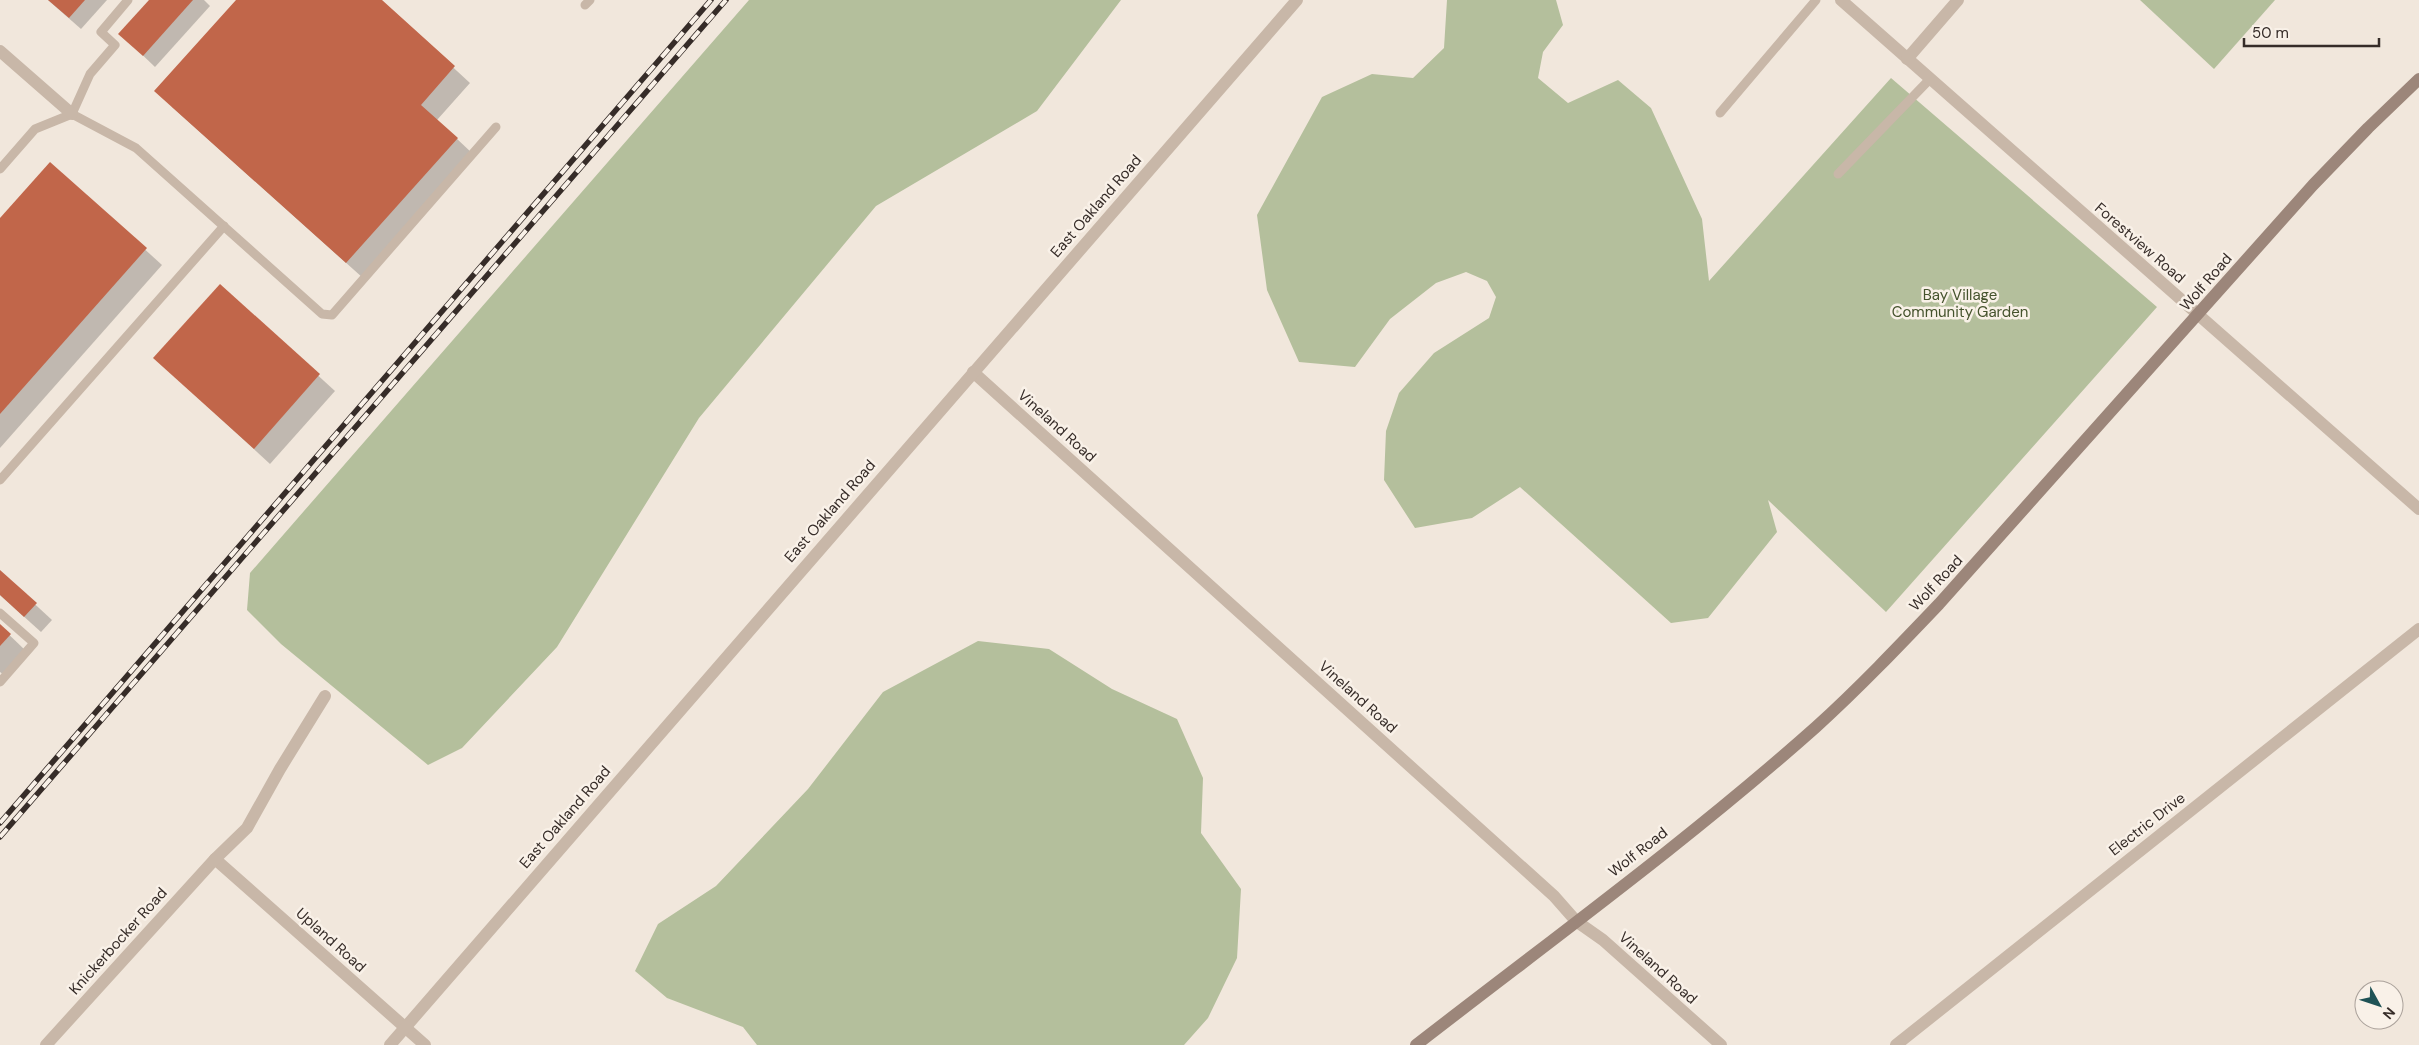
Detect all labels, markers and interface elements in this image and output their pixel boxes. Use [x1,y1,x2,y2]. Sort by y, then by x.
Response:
scale bar [2244,15,2379,47]
text: 50 m [2252,23,2289,43]
street label: East Oakland Road [1046,151,1146,261]
street label: Forestview Road [2091,198,2189,288]
street label: Wolf Road [2175,249,2237,315]
park label: Bay Village Community Garden [1892,285,2028,322]
street label: Vineland Road [1013,385,1101,467]
street label: East Oakland Road [780,456,880,566]
street label: Wolf Road [1905,551,1967,615]
street label: Vineland Road [1314,656,1402,738]
street label: East Oakland Road [515,762,615,872]
street label: Electric Drive [2105,788,2189,860]
street label: Wolf Road [1604,823,1672,881]
street label: Knickerbocker Road [65,883,171,999]
street label: Upland Road [292,903,370,977]
street label: Vineland Road [1614,927,1702,1009]
north arrow [2354,980,2404,1030]
text: N [2379,1004,2399,1023]

